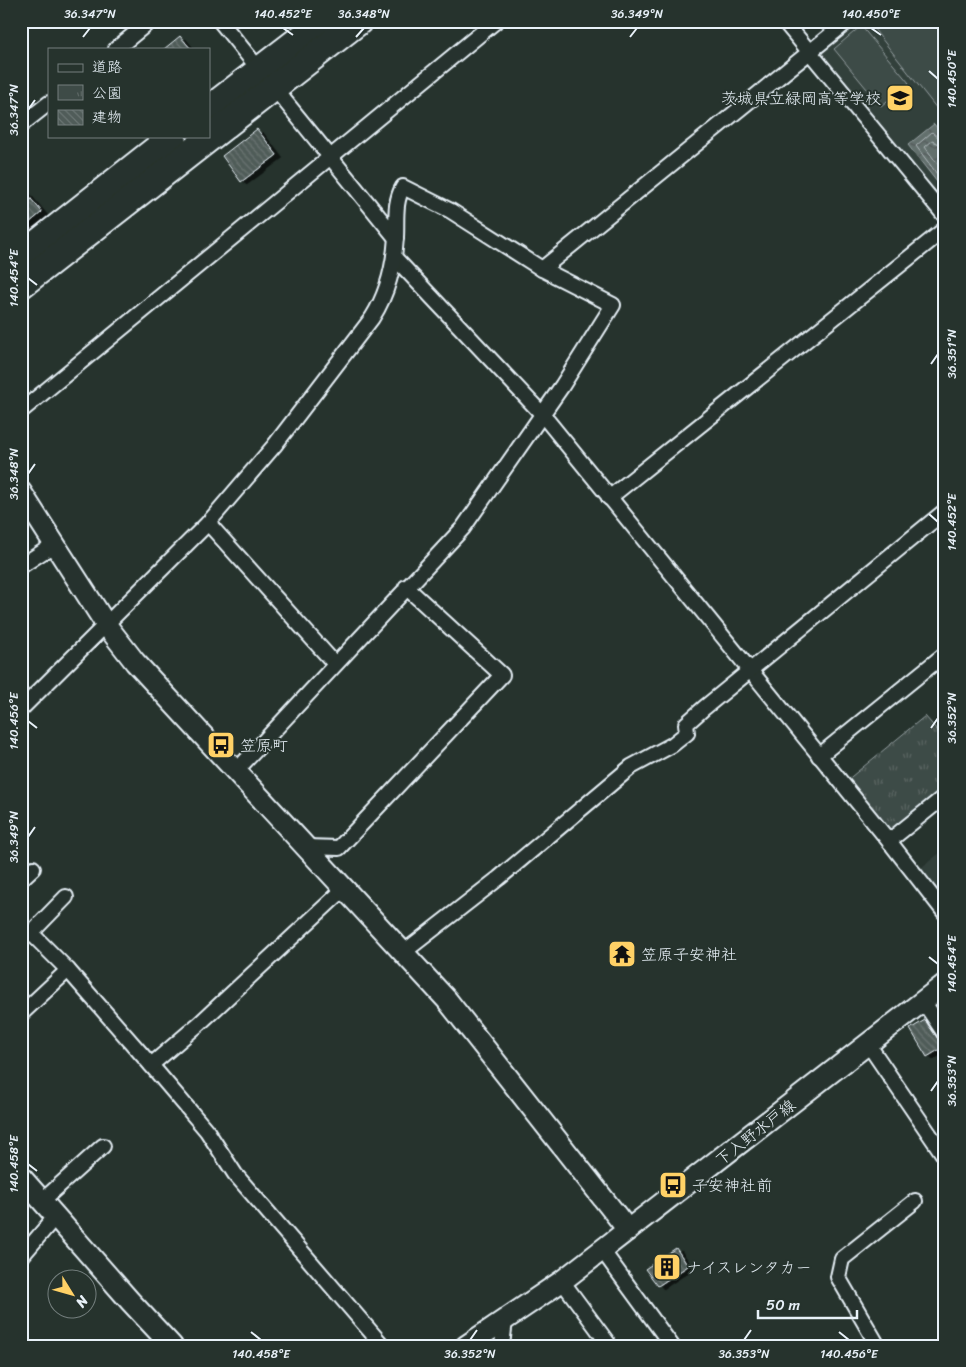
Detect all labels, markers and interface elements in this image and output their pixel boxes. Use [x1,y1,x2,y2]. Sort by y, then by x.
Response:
text: 36.347°N [64,3,116,25]
text: 140.452°E [254,3,313,25]
text: 36.348°N [338,3,391,25]
text: 36.349°N [611,3,664,25]
text: 140.450°E [842,3,901,25]
legend [48,48,210,138]
text: 140.450°E [941,49,963,108]
text: 道路 [92,54,122,80]
text: 公園 [92,80,122,106]
school or university icon: 茨城県立緑岡高等学校 [885,83,915,113]
text: 36.347°N [3,84,25,136]
place label: 茨城県立緑岡高等学校 [721,84,881,113]
text: 建物 [92,104,122,130]
text: 140.454°E [3,248,25,307]
text: 36.351°N [941,329,963,379]
text: 36.348°N [3,447,25,500]
text: 140.452°E [941,492,963,551]
text: 140.456°E [3,691,25,750]
text: 36.352°N [941,692,963,744]
bus stop icon: 笠原町 [206,730,236,760]
place label: 笠原町 [240,731,288,760]
text: 36.349°N [3,810,25,863]
text: 140.454°E [941,934,963,993]
temple icon: 笠原子安神社 [607,939,637,969]
place label: 笠原子安神社 [641,940,737,969]
text: 36.353°N [941,1055,963,1107]
street label: 下入野水戸線 [709,1091,802,1173]
text: 140.458°E [3,1134,25,1193]
bus stop icon: 子安神社前 [658,1170,688,1200]
place label: 子安神社前 [692,1171,772,1200]
building icon: ナイスレンタカー [652,1252,682,1282]
place label: ナイスレンタカー [686,1253,811,1282]
north arrow [48,1270,98,1320]
scale bar [758,1287,857,1319]
text: N [69,1289,95,1313]
text: 50 m [766,1292,801,1318]
text: 140.458°E [232,1343,291,1365]
text: 36.352°N [444,1343,496,1365]
text: 36.353°N [719,1343,770,1365]
text: 140.456°E [820,1343,879,1365]

